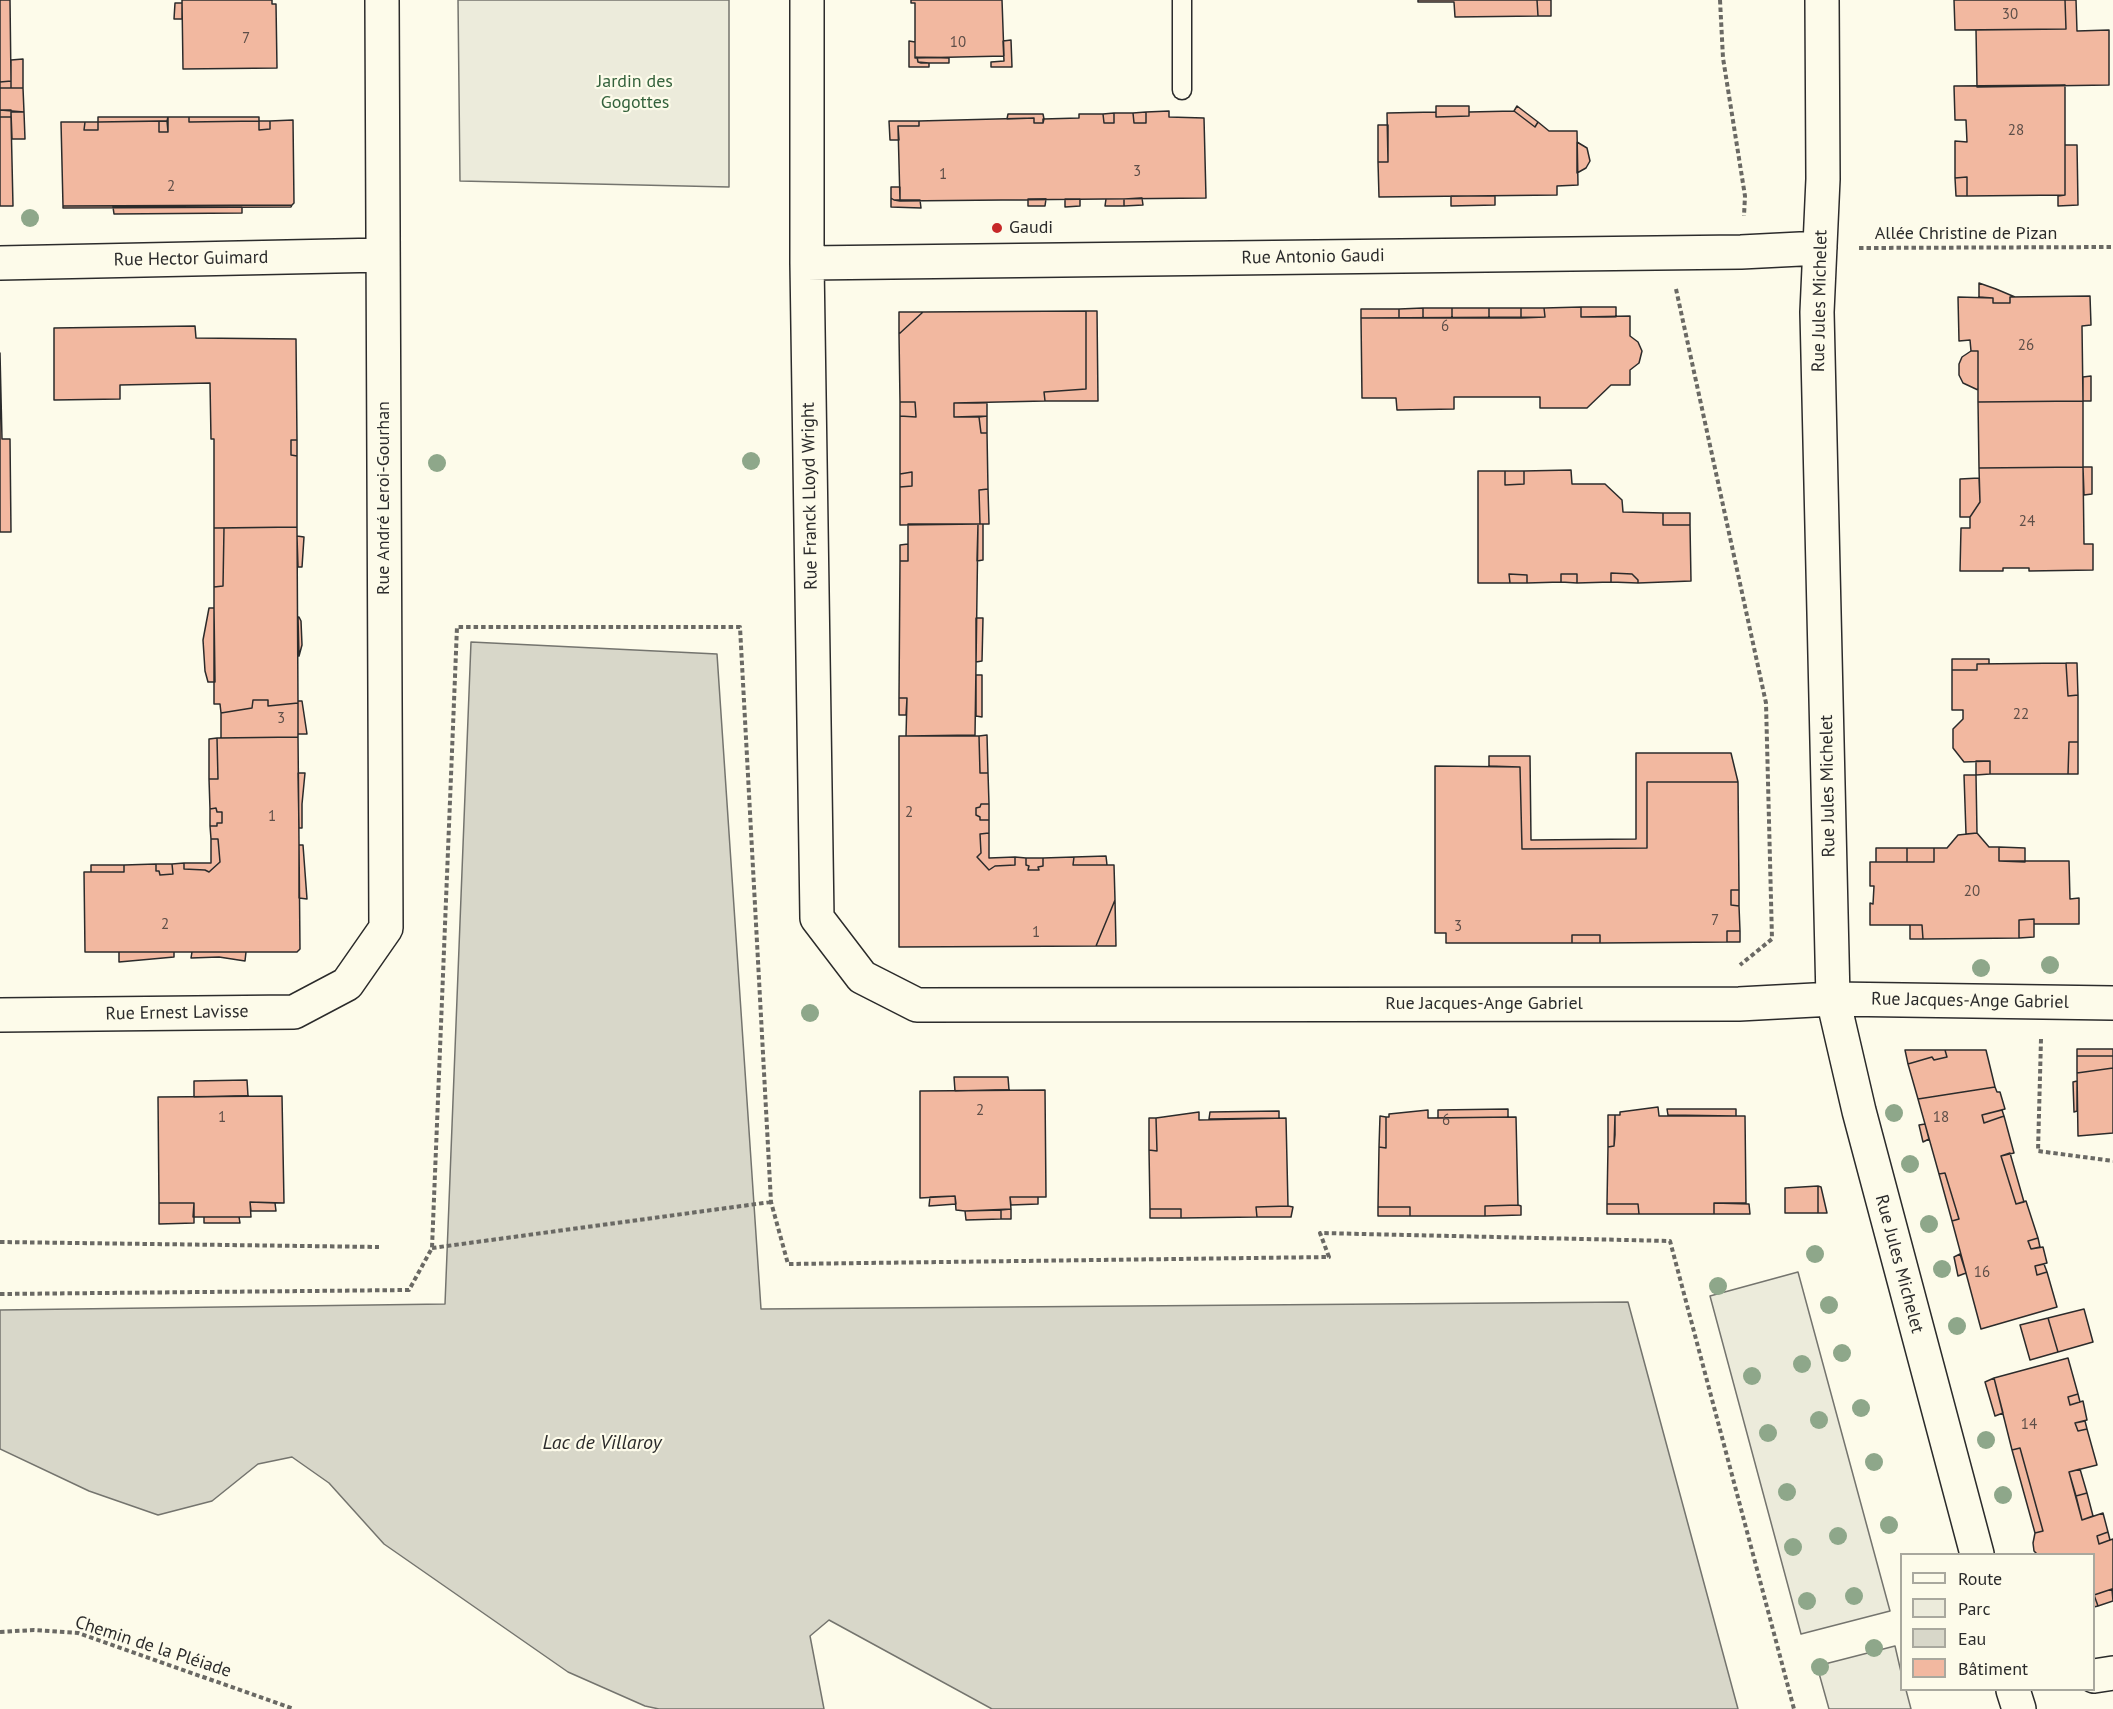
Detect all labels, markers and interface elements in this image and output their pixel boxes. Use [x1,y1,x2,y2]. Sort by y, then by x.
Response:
house number: 30 [2002,6,2018,24]
house number: 7 [242,30,250,48]
house number: 10 [950,34,966,52]
park label: Jardin des Gogottes [597,71,673,113]
house number: 28 [2008,122,2024,140]
house number: 3 [1133,163,1141,181]
house number: 1 [939,166,947,184]
house number: 2 [167,178,175,196]
place label: Gaudi [1009,217,1053,239]
marker: Gaudi [990,221,1004,235]
street label: Allée Christine de Pizan [1875,223,2057,245]
street label: Rue Jules Michelet [1808,230,1832,372]
street label: Rue Antonio Gaudi [1241,245,1385,269]
street label: Rue Hector Guimard [113,247,269,271]
house number: 6 [1441,318,1449,336]
house number: 26 [2018,337,2034,355]
street label: Rue André Leroi-Gourhan [373,401,395,595]
street label: Rue Franck Lloyd Wright [798,402,822,590]
house number: 24 [2019,513,2035,531]
house number: 22 [2013,706,2029,724]
house number: 3 [277,710,285,728]
street label: Rue Jules Michelet [1816,715,1840,857]
house number: 2 [905,804,913,822]
house number: 1 [268,808,276,826]
house number: 20 [1964,883,1980,901]
house number: 7 [1711,912,1719,930]
house number: 2 [161,916,169,934]
house number: 3 [1454,918,1462,936]
house number: 1 [1032,924,1040,942]
street label: Rue Jacques-Ange Gabriel [1871,988,2069,1014]
street label: Rue Jacques-Ange Gabriel [1385,993,1583,1015]
street label: Rue Ernest Lavisse [105,1001,249,1025]
house number: 2 [976,1102,984,1120]
house number: 1 [218,1109,226,1127]
house number: 18 [1933,1109,1949,1127]
house number: 6 [1442,1112,1450,1130]
street label: Rue Jules Michelet [1870,1192,1928,1336]
house number: 16 [1974,1264,1990,1282]
house number: 14 [2021,1416,2037,1434]
water label: Lac de Villaroy [543,1431,661,1455]
legend [1900,1553,2095,1691]
text: Route [1958,1567,2002,1590]
text: Parc [1958,1597,1991,1620]
street label: Chemin de la Pléiade [72,1612,234,1682]
text: Eau [1958,1627,1986,1650]
text: Bâtiment [1958,1657,2028,1680]

